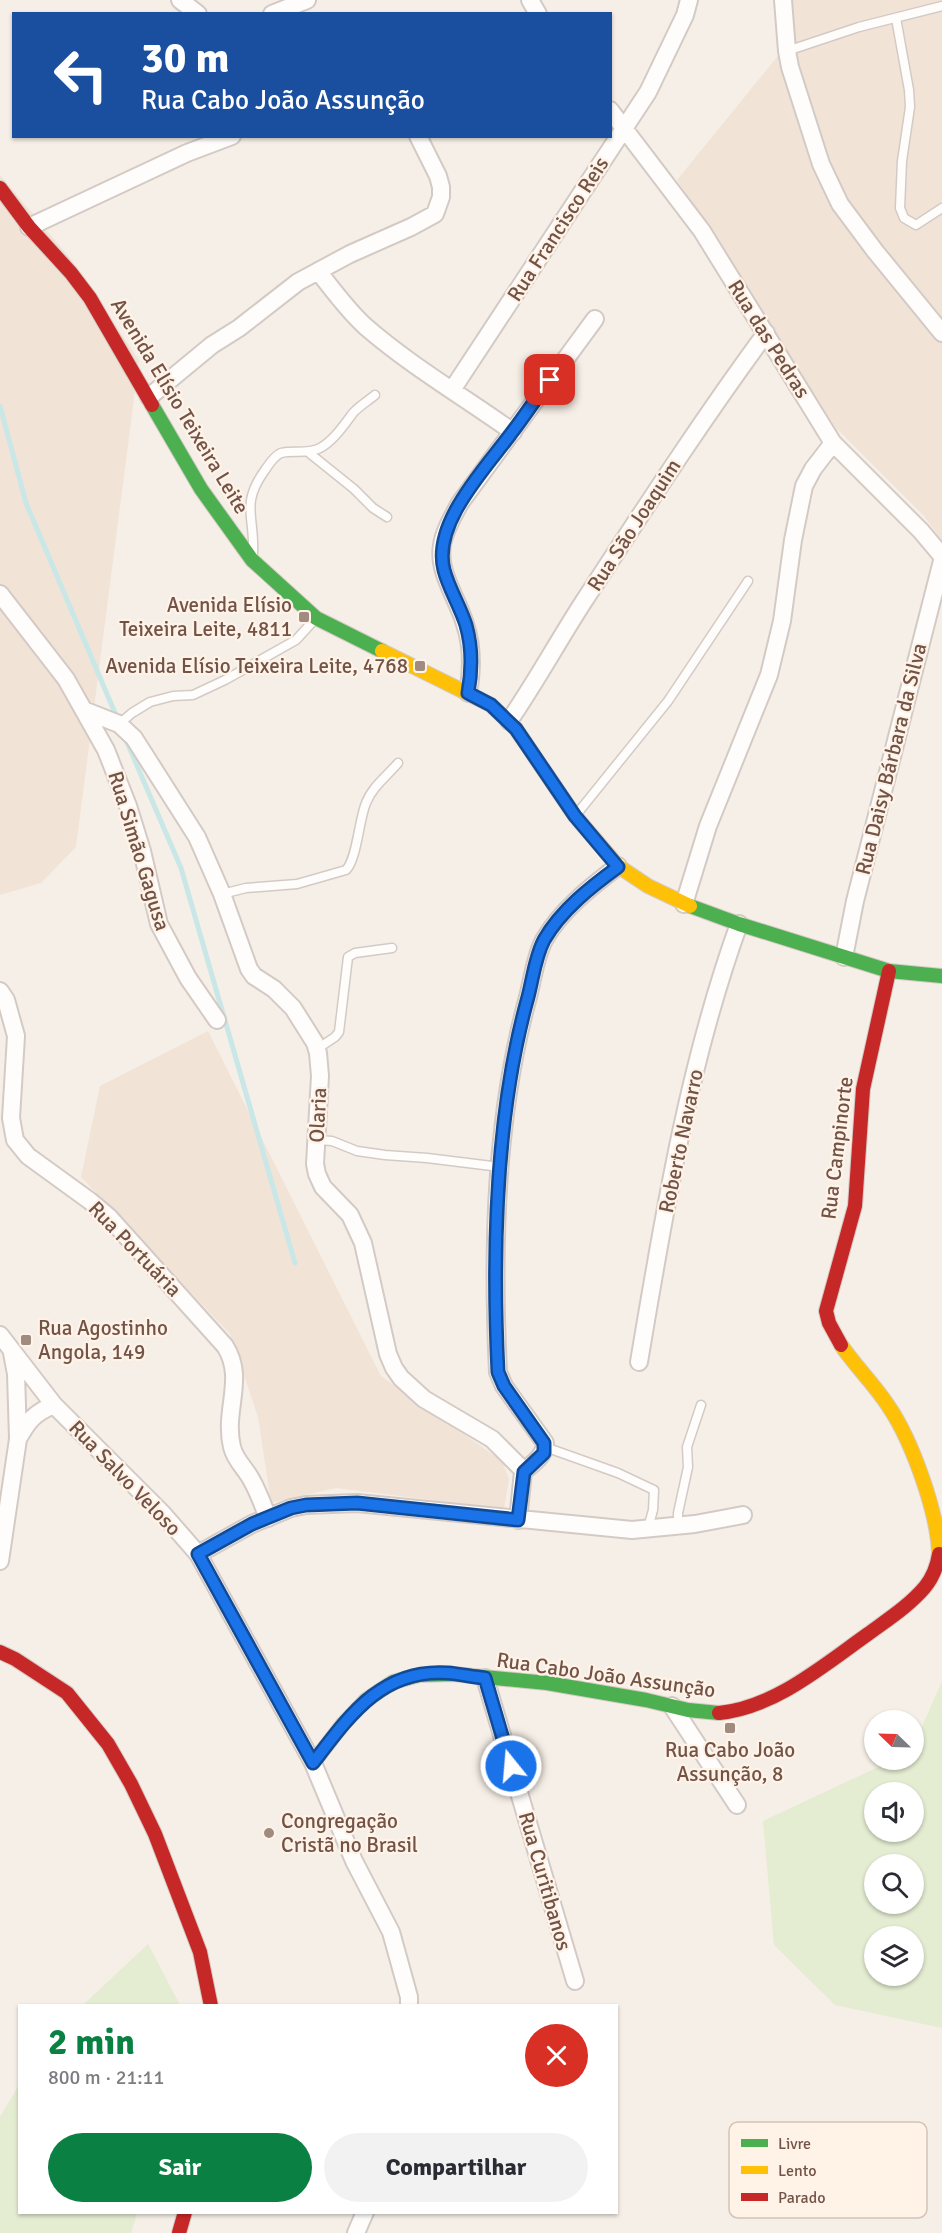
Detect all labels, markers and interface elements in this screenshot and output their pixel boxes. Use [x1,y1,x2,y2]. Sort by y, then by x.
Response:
text: 30 m [141,33,230,84]
icon: left [42,36,120,114]
text: Rua Cabo João Assunção [141,84,425,117]
street label: Rua Francisco Reis [502,152,614,306]
street label: Rua das Pedras [722,275,816,403]
street label: Avenida Elísio Teixeira Leite [105,293,255,519]
pin [524,354,575,405]
icon: arrive [533,363,566,396]
street label: Rua São Joaquim [582,454,686,596]
place label: Avenida Elísio Teixeira Leite, 4811 [119,592,292,642]
marker: Avenida Elísio Teixeira Leite, 4811 [297,610,311,624]
street label: Rua Daisy Bárbara da Silva [850,640,932,878]
place label: Avenida Elísio Teixeira Leite, 4768 [105,653,408,679]
marker: Avenida Elísio Teixeira Leite, 4768 [413,659,427,673]
street label: Rua Simão Gagusa [102,768,176,934]
street label: Roberto Navarro [653,1067,709,1215]
street label: Rua Campinorte [815,1075,859,1221]
street label: Olaria [304,1087,332,1143]
street label: Rua Portuária [83,1196,187,1302]
place label: Rua Agostinho Angola, 149 [38,1315,168,1365]
marker: Rua Agostinho Angola, 149 [19,1333,33,1347]
street label: Rua Salvo Veloso [63,1415,187,1541]
street label: Rua Cabo João Assunção [495,1647,717,1703]
north arrow [864,1710,924,1770]
map controls [864,1710,924,1986]
marker: Rua Cabo João Assunção, 8 [723,1721,737,1735]
position arrow [479,1734,543,1798]
place label: Rua Cabo João Assunção, 8 [665,1737,795,1787]
button: sound [864,1782,924,1842]
place label: Congregação Cristã no Brasil [281,1808,418,1858]
street label: Rua Curitibanos [513,1809,577,1953]
marker: Congregação Cristã no Brasil [262,1826,276,1840]
button: search [864,1854,924,1914]
button: layers [864,1926,924,1986]
text: 2 min [48,2020,135,2065]
button: close [525,2024,588,2087]
text: 800 m · 21:11 [48,2065,164,2090]
legend [729,2122,927,2218]
button: Sair [48,2133,312,2202]
button: Compartilhar [324,2133,588,2202]
text: Livre [778,2134,811,2154]
text: Lento [778,2161,816,2181]
text: Parado [778,2188,825,2208]

